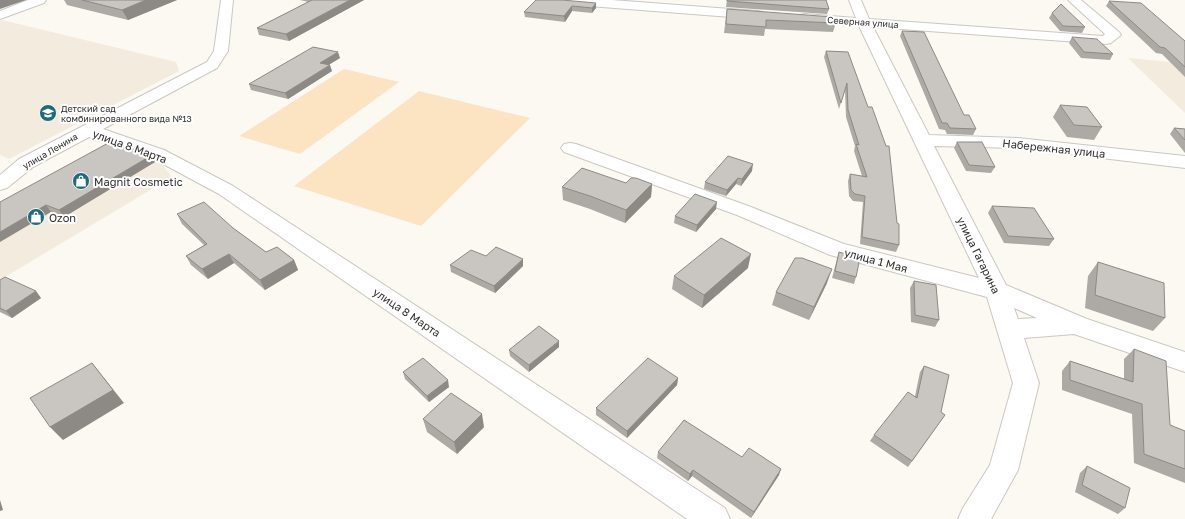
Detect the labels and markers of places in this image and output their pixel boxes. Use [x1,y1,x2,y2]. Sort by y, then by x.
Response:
school or university icon: Детский сад комбинированного вида №13 [38,103,58,123]
place label: Детский сад комбинированного вида №13 [61,103,192,124]
shop icon: Magnit Cosmetic [71,171,91,191]
place label: Magnit Cosmetic [94,175,183,188]
shop icon: Ozon [26,207,46,227]
place label: Ozon [49,211,76,224]

